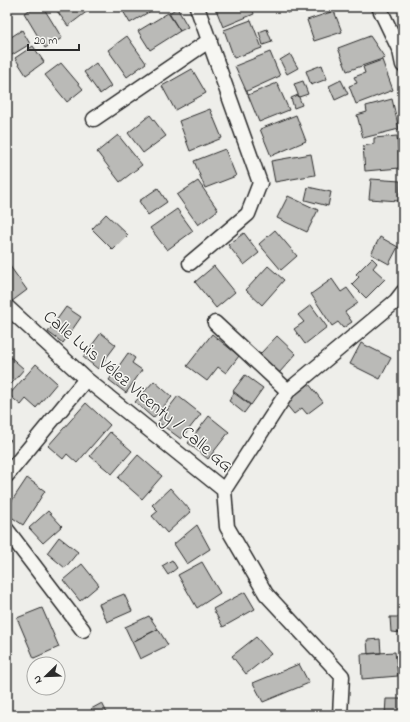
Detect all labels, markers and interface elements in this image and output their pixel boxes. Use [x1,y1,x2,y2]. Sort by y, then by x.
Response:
scale bar [28,26,79,52]
text: 20 m [34,32,57,50]
street label: Calle Luis Vélez Vicenty / Calle GG [37,305,237,479]
north arrow [26,656,66,696]
text: N [29,673,47,686]

